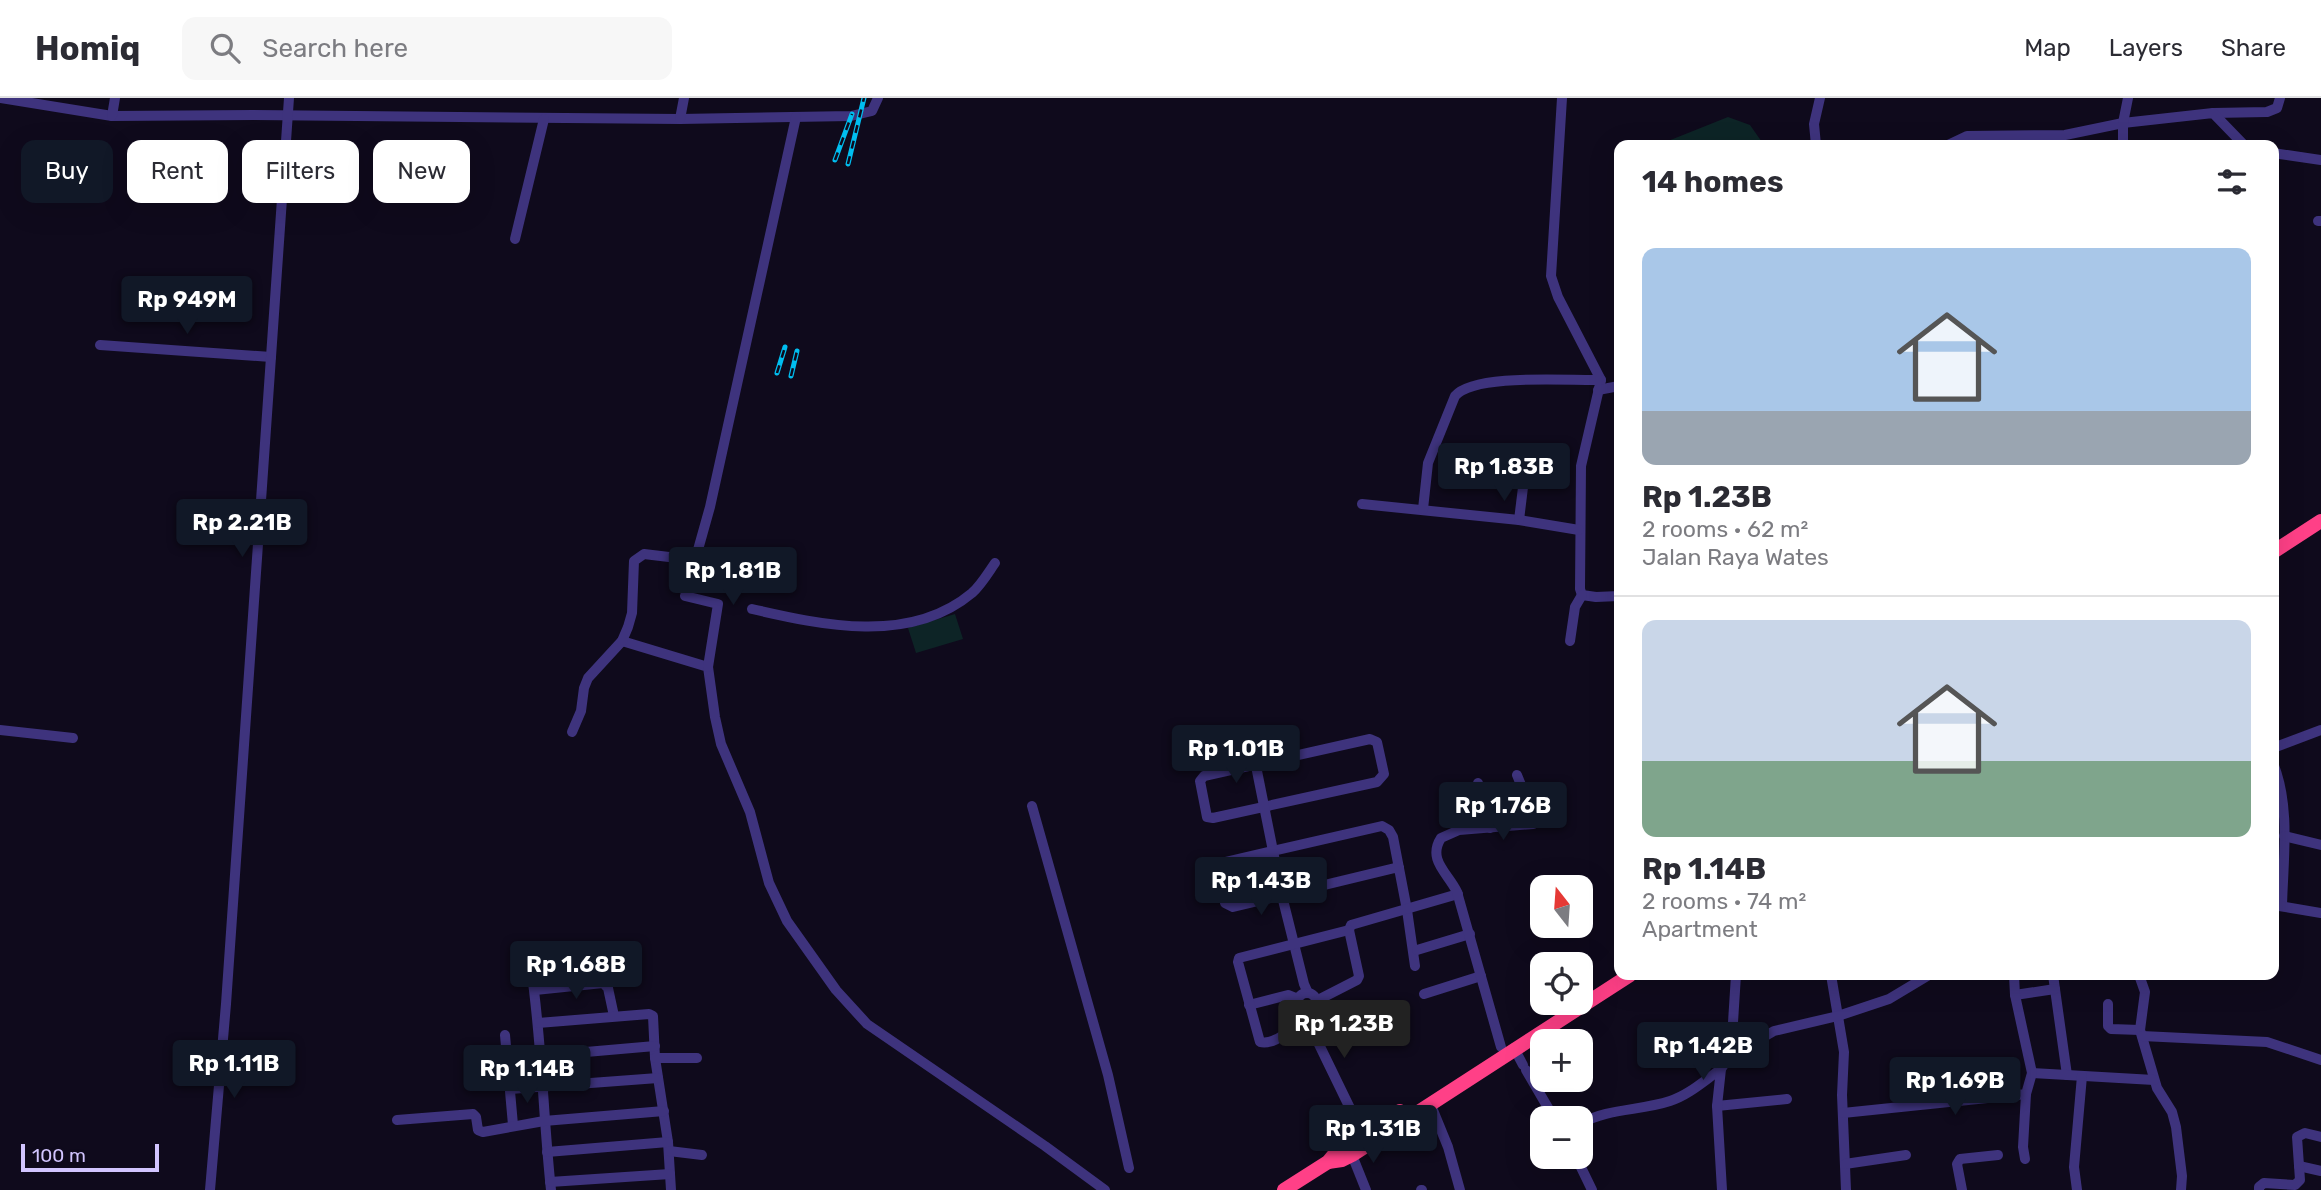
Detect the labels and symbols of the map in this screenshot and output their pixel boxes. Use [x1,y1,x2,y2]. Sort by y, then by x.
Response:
pin: Rp 949M [122,276,252,336]
pin: Rp 1.83B [1432,444,1576,503]
pin: Rp 2.21B [170,500,314,559]
pin: Rp 1.81B [661,547,805,607]
pin: Rp 1.01B [1164,726,1308,785]
pin: Rp 1.76B [1431,782,1575,842]
pin: Rp 1.43B [1189,858,1333,917]
north arrow [1530,875,1592,938]
pin: Rp 1.68B [504,942,648,1001]
pin: Rp 1.23B [1272,1000,1416,1060]
pin: Rp 1.42B [1631,1023,1775,1082]
pin: Rp 1.11B [162,1040,306,1100]
pin: Rp 1.14B [455,1046,599,1105]
pin: Rp 1.69B [1883,1058,2027,1117]
pin: Rp 1.31B [1301,1105,1445,1165]
scale bar [21,1141,159,1173]

